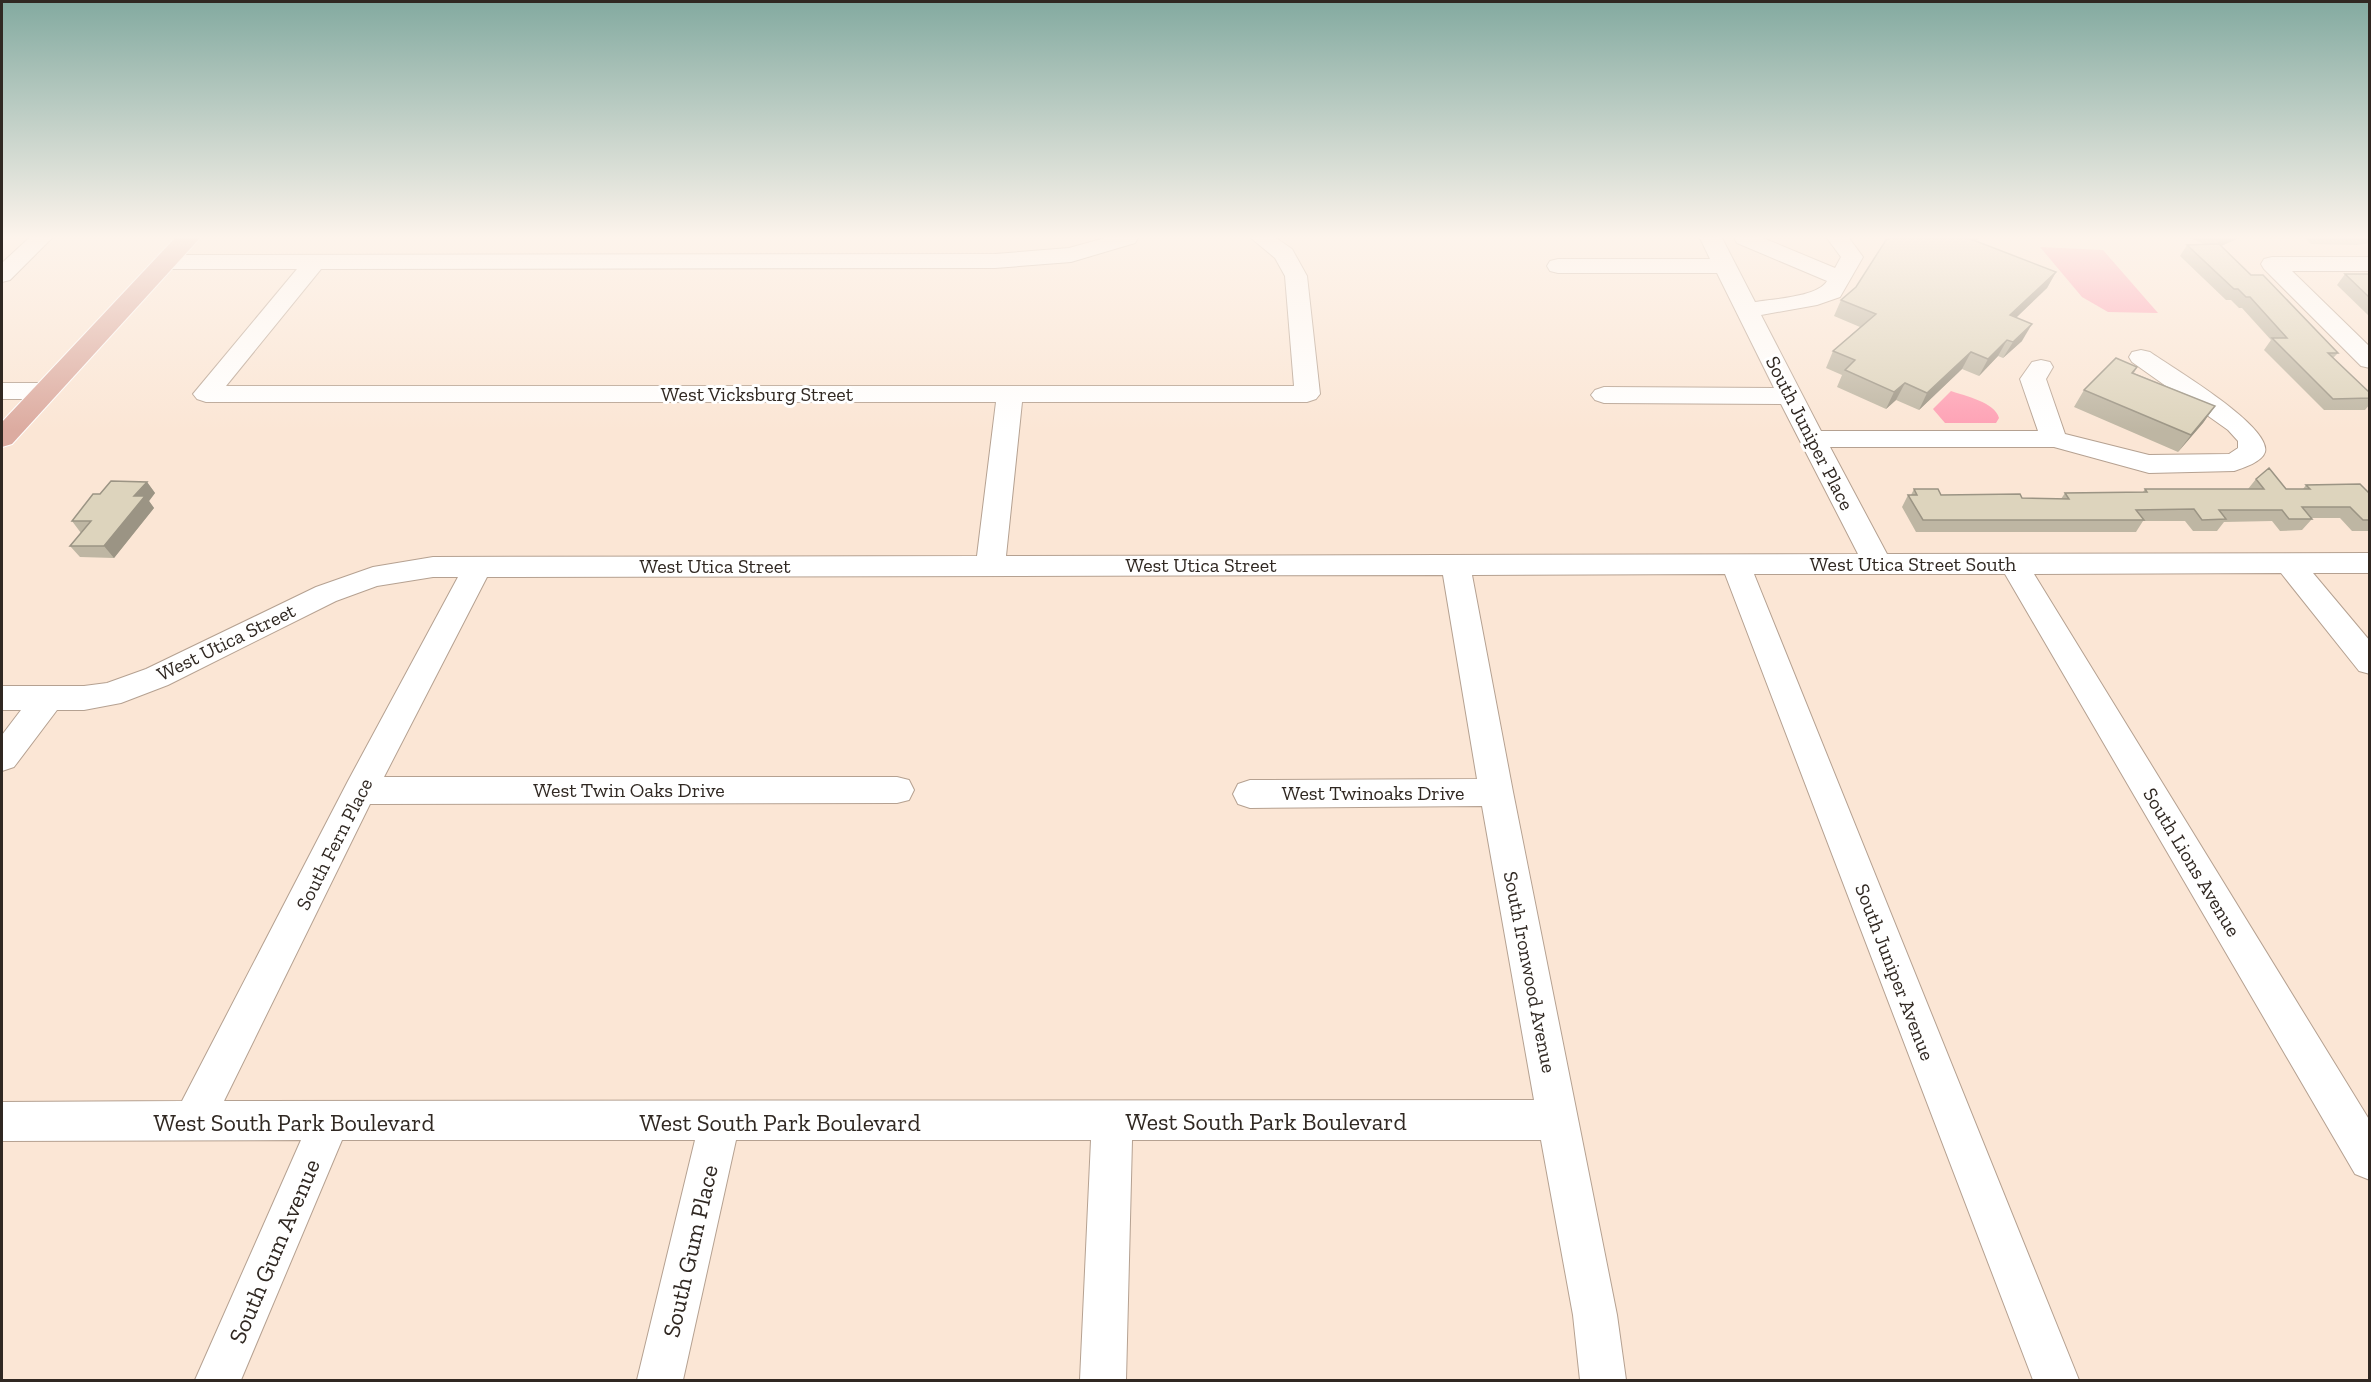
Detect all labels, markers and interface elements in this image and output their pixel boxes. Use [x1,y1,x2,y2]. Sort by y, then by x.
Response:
street label: South Juniper Place [1761,352,1859,514]
street label: West Vicksburg Street [661,382,854,406]
street label: West Utica Street South [1810,552,2017,576]
street label: West Utica Street [1125,553,1277,577]
street label: West Utica Street [639,554,791,578]
street label: West Utica Street [153,598,300,686]
street label: South Fern Place [290,774,378,914]
street label: West Twin Oaks Drive [533,778,725,802]
street label: West Twinoaks Drive [1282,781,1464,805]
street label: South Lions Avenue [2138,783,2246,941]
street label: South Ironwood Avenue [1499,869,1561,1075]
street label: South Juniper Avenue [1850,880,1940,1064]
street label: West South Park Boulevard [1125,1107,1407,1136]
street label: West South Park Boulevard [153,1108,435,1137]
street label: West South Park Boulevard [639,1108,921,1137]
street label: South Gum Avenue [222,1154,326,1348]
street label: South Gum Place [656,1162,724,1340]

